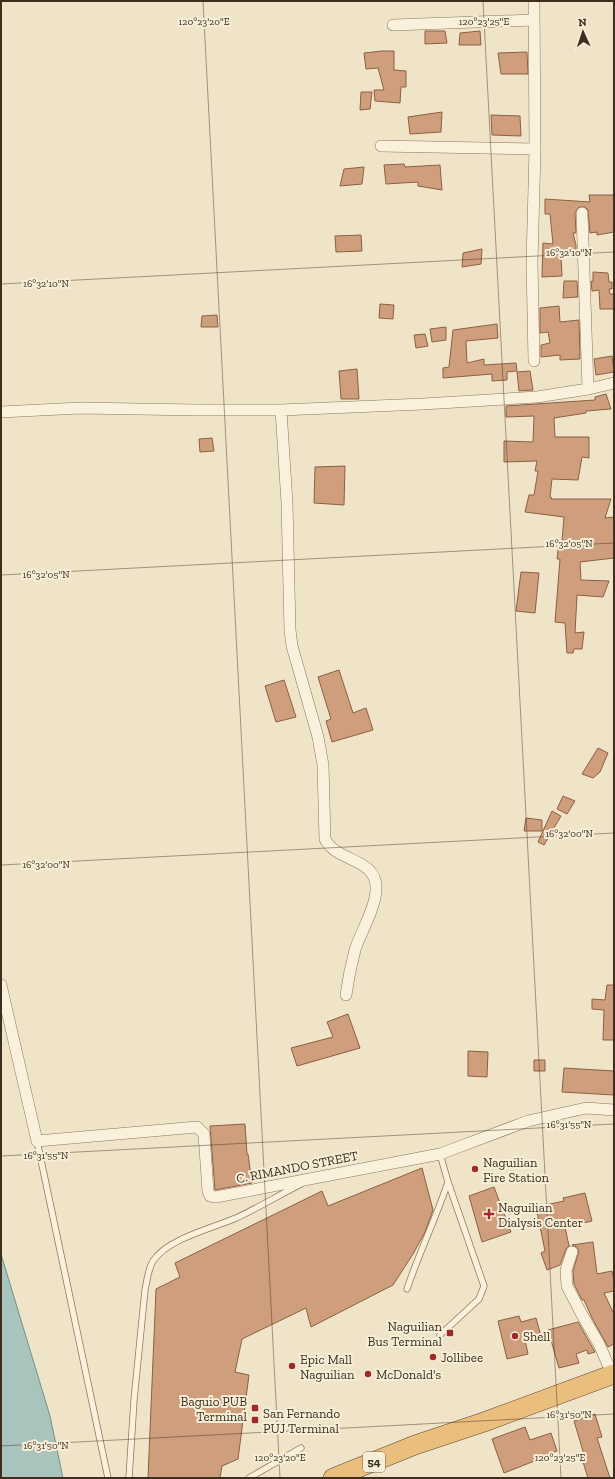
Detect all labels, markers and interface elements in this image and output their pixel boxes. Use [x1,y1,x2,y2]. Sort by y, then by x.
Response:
north arrow [563,12,603,52]
text: 120°23'20"E [178,16,230,28]
text: 120°23'25"E [459,16,509,28]
text: N [578,16,588,29]
text: 16°32'10"N [546,247,592,259]
text: 16°32'10"N [23,278,69,290]
text: 16°32'05"N [545,538,593,550]
text: 16°32'05"N [22,569,70,581]
text: 16°32'00"N [545,828,593,840]
text: 16°32'00"N [22,859,70,871]
text: 16°31'55"N [547,1119,592,1131]
street label: C. RIMANDO STREET [235,1148,359,1186]
text: 16°31'55"N [24,1150,69,1162]
place label: Naguilian Fire Station [483,1155,550,1185]
marker: Naguilian Fire Station [470,1164,480,1174]
place label: Naguilian Dialysis Center [498,1200,583,1230]
marker: Naguilian Dialysis Center [483,1208,495,1220]
place label: Naguilian Bus Terminal [368,1319,443,1349]
marker: Naguilian Bus Terminal [445,1328,455,1338]
place label: Shell [523,1329,551,1344]
marker: Shell [510,1331,520,1341]
place label: Jollibee [441,1350,483,1365]
place label: Epic Mall Naguilian [300,1352,355,1382]
marker: Jollibee [428,1352,438,1362]
marker: Epic Mall Naguilian [287,1361,297,1371]
place label: McDonald's [376,1367,442,1382]
marker: McDonald's [363,1369,373,1379]
place label: Baguio PUB Terminal [181,1394,248,1424]
marker: Baguio PUB Terminal [250,1403,260,1413]
place label: San Fernando PUJ Terminal [263,1406,340,1436]
text: 16°31'50"N [546,1409,592,1421]
marker: San Fernando PUJ Terminal [250,1415,260,1425]
text: 16°31'50"N [23,1440,69,1452]
text: 120°23'20"E [254,1452,306,1464]
road number: 54 [363,1452,385,1472]
text: 120°23'25"E [535,1452,585,1464]

